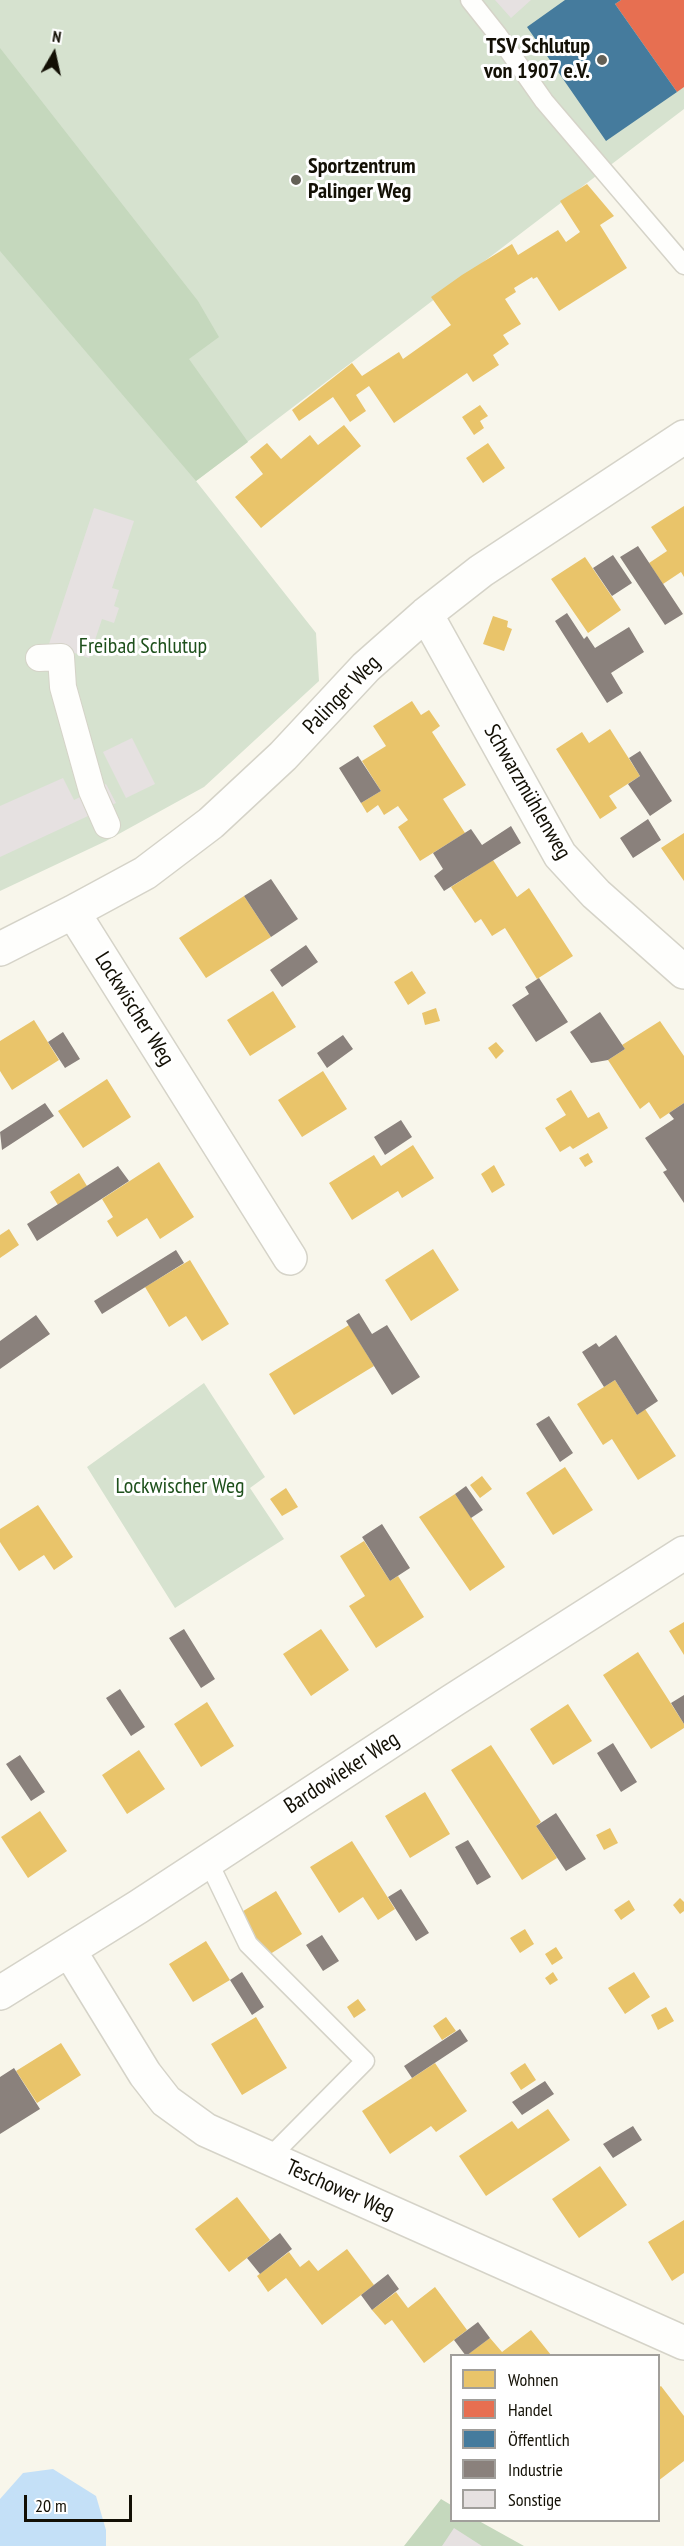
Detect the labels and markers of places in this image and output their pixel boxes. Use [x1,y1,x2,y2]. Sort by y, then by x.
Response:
place label: TSV Schlutup von 1907 e.V. [484,34,590,86]
marker: TSV Schlutup von 1907 e.V. [595,53,609,67]
place label: Sportzentrum Palinger Weg [308,154,415,206]
marker: Sportzentrum Palinger Weg [289,173,303,187]

